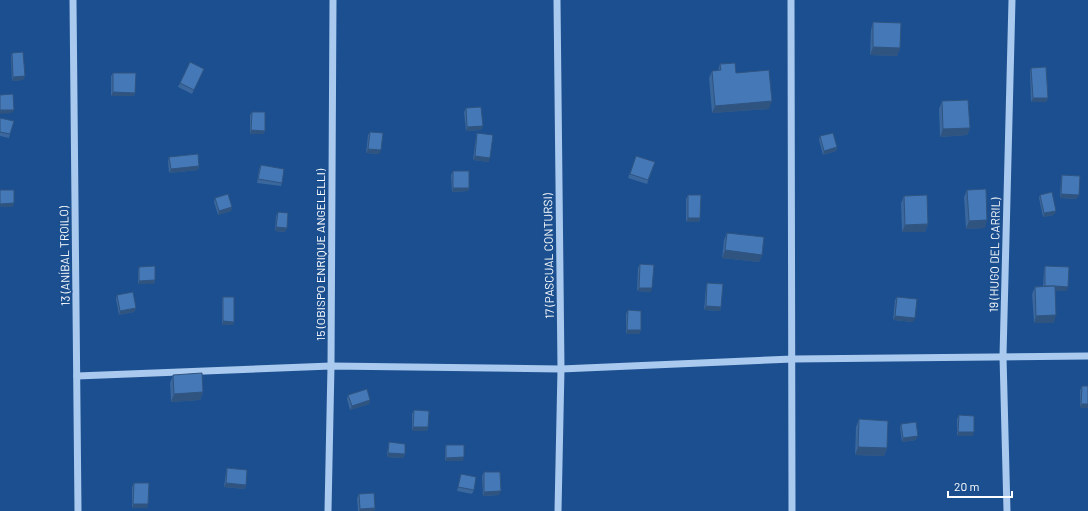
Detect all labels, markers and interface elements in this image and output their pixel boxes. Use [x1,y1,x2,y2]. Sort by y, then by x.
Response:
street label: 15 (OBISPO ENRIQUE ANGELELLI) [313,168,327,341]
street label: 17 (PASCUAL CONTURSI) [540,192,556,319]
street label: 19 (HUGO DEL CARRIL) [986,197,1002,313]
street label: 13 (ANÍBAL TROILO) [56,205,72,306]
scale bar [948,473,1012,499]
text: 20 m [954,479,980,493]

